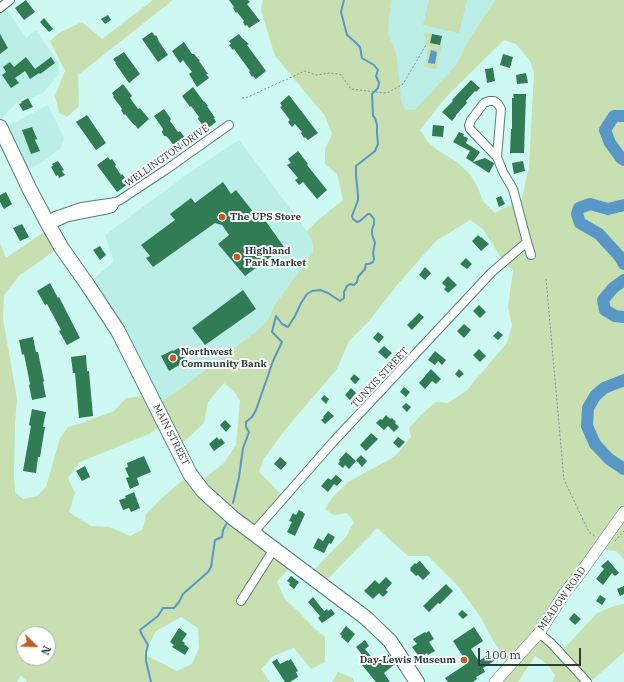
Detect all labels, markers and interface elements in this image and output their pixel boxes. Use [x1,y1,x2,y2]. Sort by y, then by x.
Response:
street label: WELLINGTON DRIVE [123,122,211,190]
place label: The UPS Store [230,211,301,223]
marker: The UPS Store [217,212,227,222]
place label: Highland Park Market [245,245,306,268]
marker: Highland Park Market [232,252,242,262]
street label: TUNXIS STREET [349,345,411,411]
place label: Northwest Community Bank [181,346,267,370]
marker: Northwest Community Bank [168,353,178,363]
street label: MAIN STREET [150,402,192,468]
street label: MEADOW ROAD [535,565,589,633]
north arrow [16,626,56,666]
scale bar [480,640,583,666]
text: N [38,644,54,657]
text: 100 m [485,647,521,662]
place label: Day-Lewis Museum [360,654,456,666]
marker: Day-Lewis Museum [459,655,469,665]

